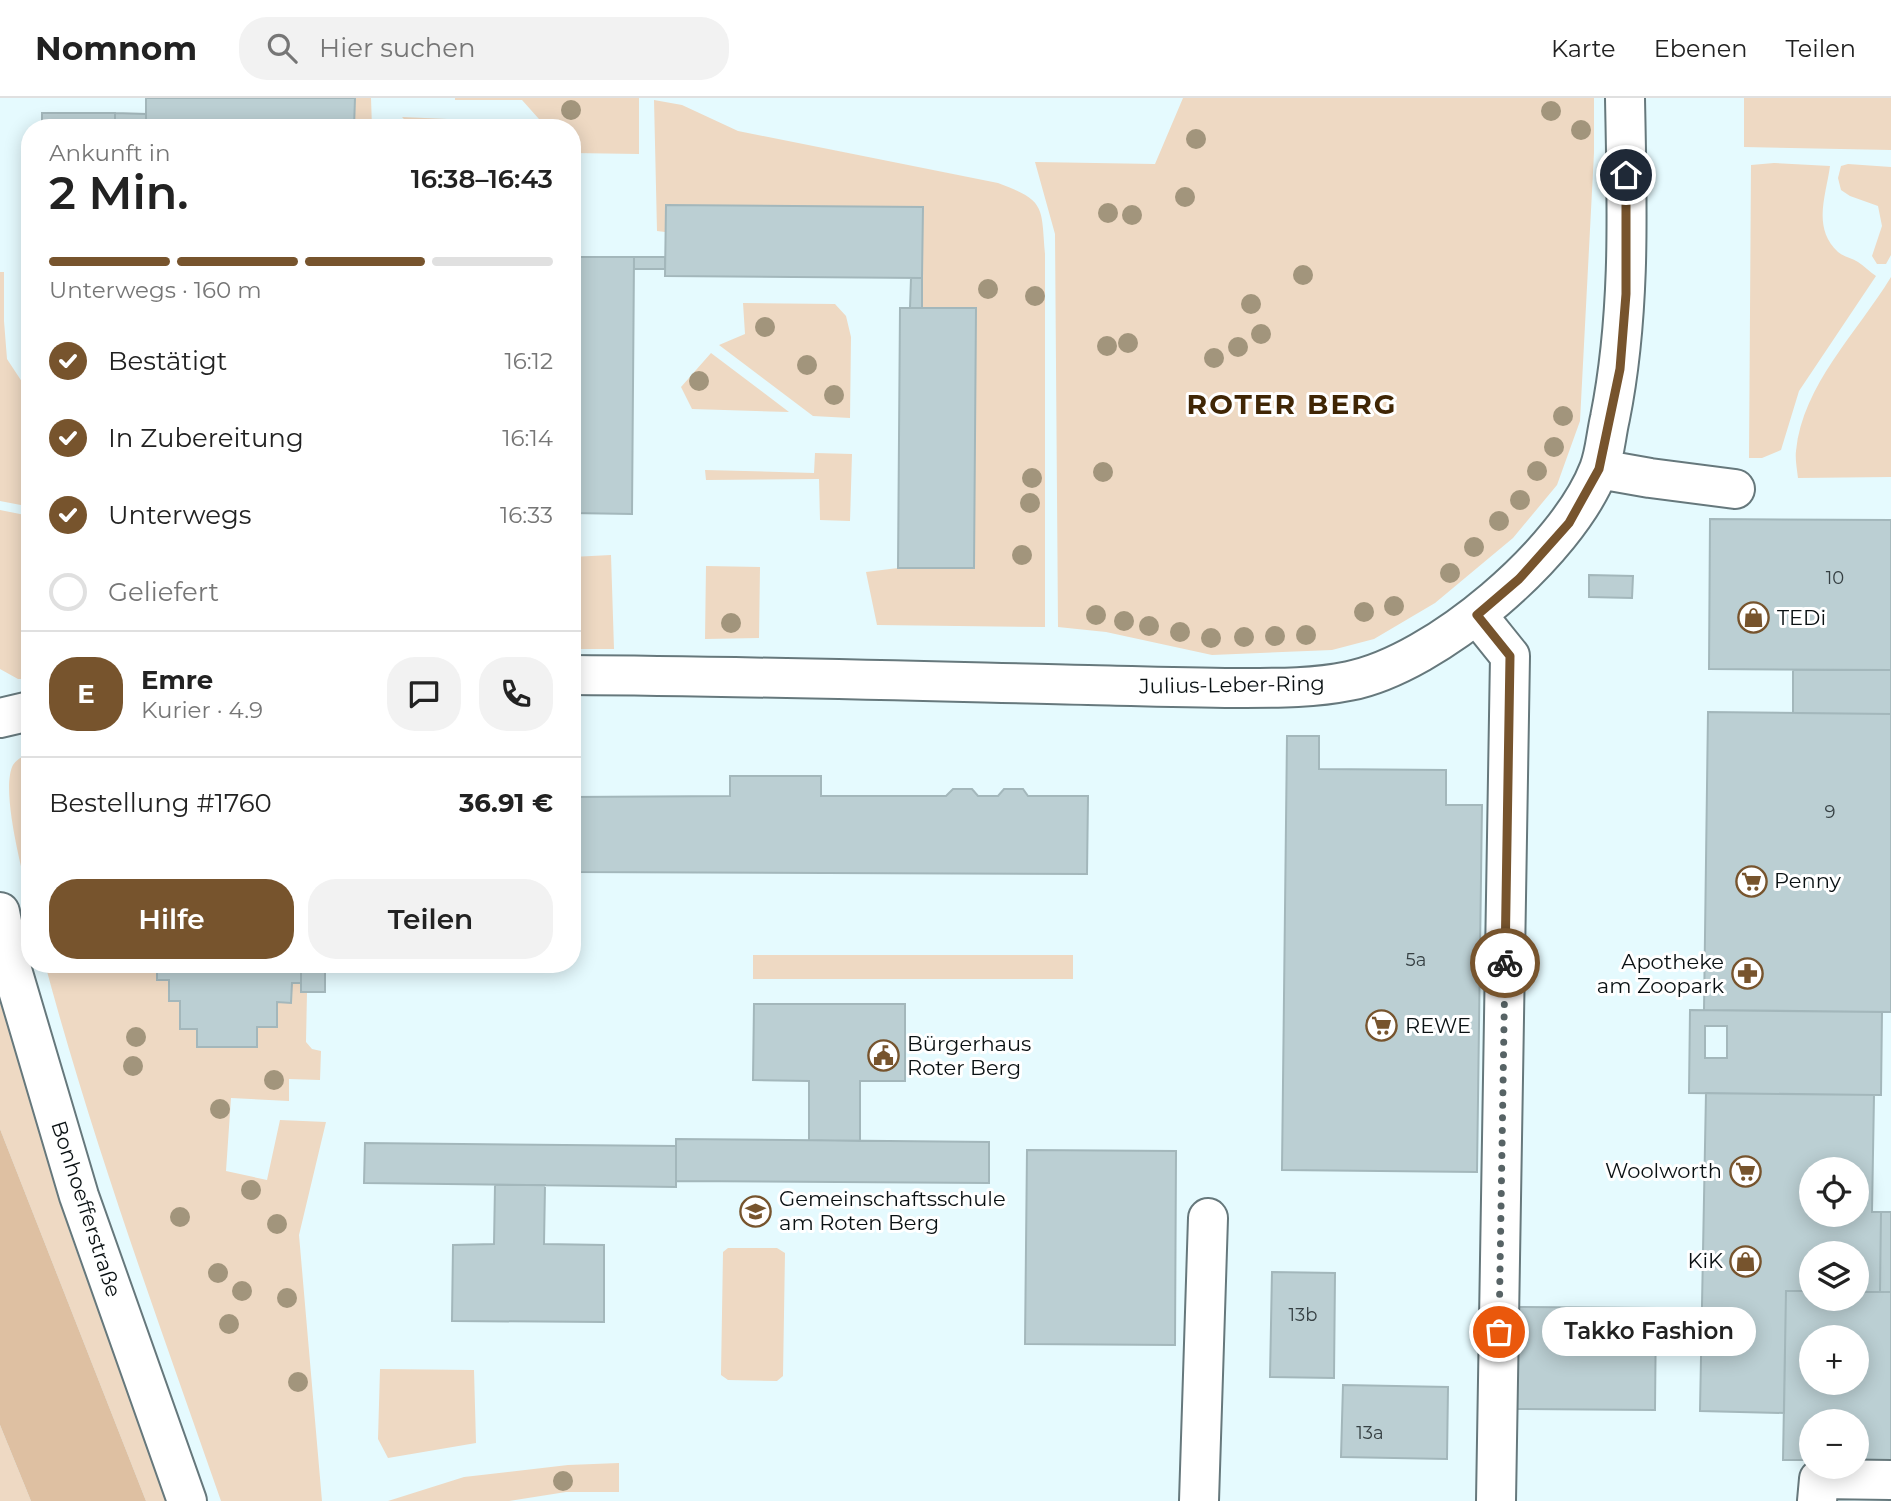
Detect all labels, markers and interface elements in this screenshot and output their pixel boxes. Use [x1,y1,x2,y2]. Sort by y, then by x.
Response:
search box [239,17,729,80]
text: Nomnom [35,28,197,68]
icon: search [263,29,301,67]
text: Hier suchen [319,32,476,64]
text: Karte [1551,34,1616,63]
text: Ebenen [1654,34,1747,63]
text: Teilen [1785,34,1856,63]
text: Ankunft in [49,139,170,167]
pin [1596,145,1656,205]
icon: home [1607,156,1645,194]
text: 16:38–16:43 [411,163,553,195]
text: 2 Min. [49,164,188,221]
text: Unterwegs · 160 m [49,276,262,304]
icon: check [49,342,87,380]
text: Bestätigt [108,345,227,377]
text: 16:12 [504,347,553,375]
district label: ROTER BERG [1187,387,1397,421]
icon: check [49,419,87,457]
text: In Zubereitung [108,422,304,454]
text: 16:14 [502,424,553,452]
icon: check [49,496,87,534]
text: Unterwegs [108,499,251,531]
text: 16:33 [500,501,553,529]
house number: 10 [1826,567,1844,589]
text: Geliefert [108,576,219,608]
shop icon: TEDi [1737,601,1771,635]
place label: TEDi [1777,605,1826,630]
button: chat [387,657,461,731]
button: phone [479,657,553,731]
text: Emre [141,664,213,696]
street label: Julius-Leber-Ring [1138,670,1325,699]
text: E [77,678,95,710]
text: Kurier · 4.9 [141,696,263,724]
text: Bestellung #1760 [49,787,272,819]
text: 36.91 € [459,787,553,819]
house number: 9 [1825,801,1836,823]
supermarket icon: Penny [1734,864,1768,898]
place label: Penny [1774,868,1841,893]
button: Hilfe [49,879,294,959]
button: Teilen [308,879,553,959]
courier [1470,928,1540,998]
icon: bike [1486,944,1524,982]
house number: 5a [1406,949,1426,971]
place label: Apotheke am Zoopark [1597,949,1724,998]
pharmacy icon: Apotheke am Zoopark [1730,957,1764,991]
supermarket icon: REWE [1365,1009,1399,1043]
place label: REWE [1405,1013,1471,1038]
place label: Bürgerhaus Roter Berg [907,1031,1031,1080]
public building icon: Bürgerhaus Roter Berg [867,1039,901,1073]
street label: Bonhoefferstraße [46,1118,127,1300]
supermarket icon: Woolworth [1728,1154,1762,1188]
map controls [1799,1157,1869,1479]
button: locate [1799,1157,1869,1227]
place label: Woolworth [1605,1158,1722,1183]
place label: Gemeinschaftsschule am Roten Berg [779,1186,1006,1235]
school or university icon: Gemeinschaftsschule am Roten Berg [739,1194,773,1228]
button: layers [1799,1241,1869,1311]
shop icon: KiK [1729,1244,1763,1278]
place label: KiK [1687,1248,1723,1273]
pin [1469,1302,1529,1362]
house number: 13b [1289,1304,1317,1326]
callout: Takko Fashion [1541,1308,1754,1356]
icon: bag [1480,1313,1518,1351]
text: Takko Fashion [1564,1317,1734,1345]
button: + [1799,1325,1869,1395]
button: − [1799,1409,1869,1479]
house number: 13a [1356,1422,1384,1444]

